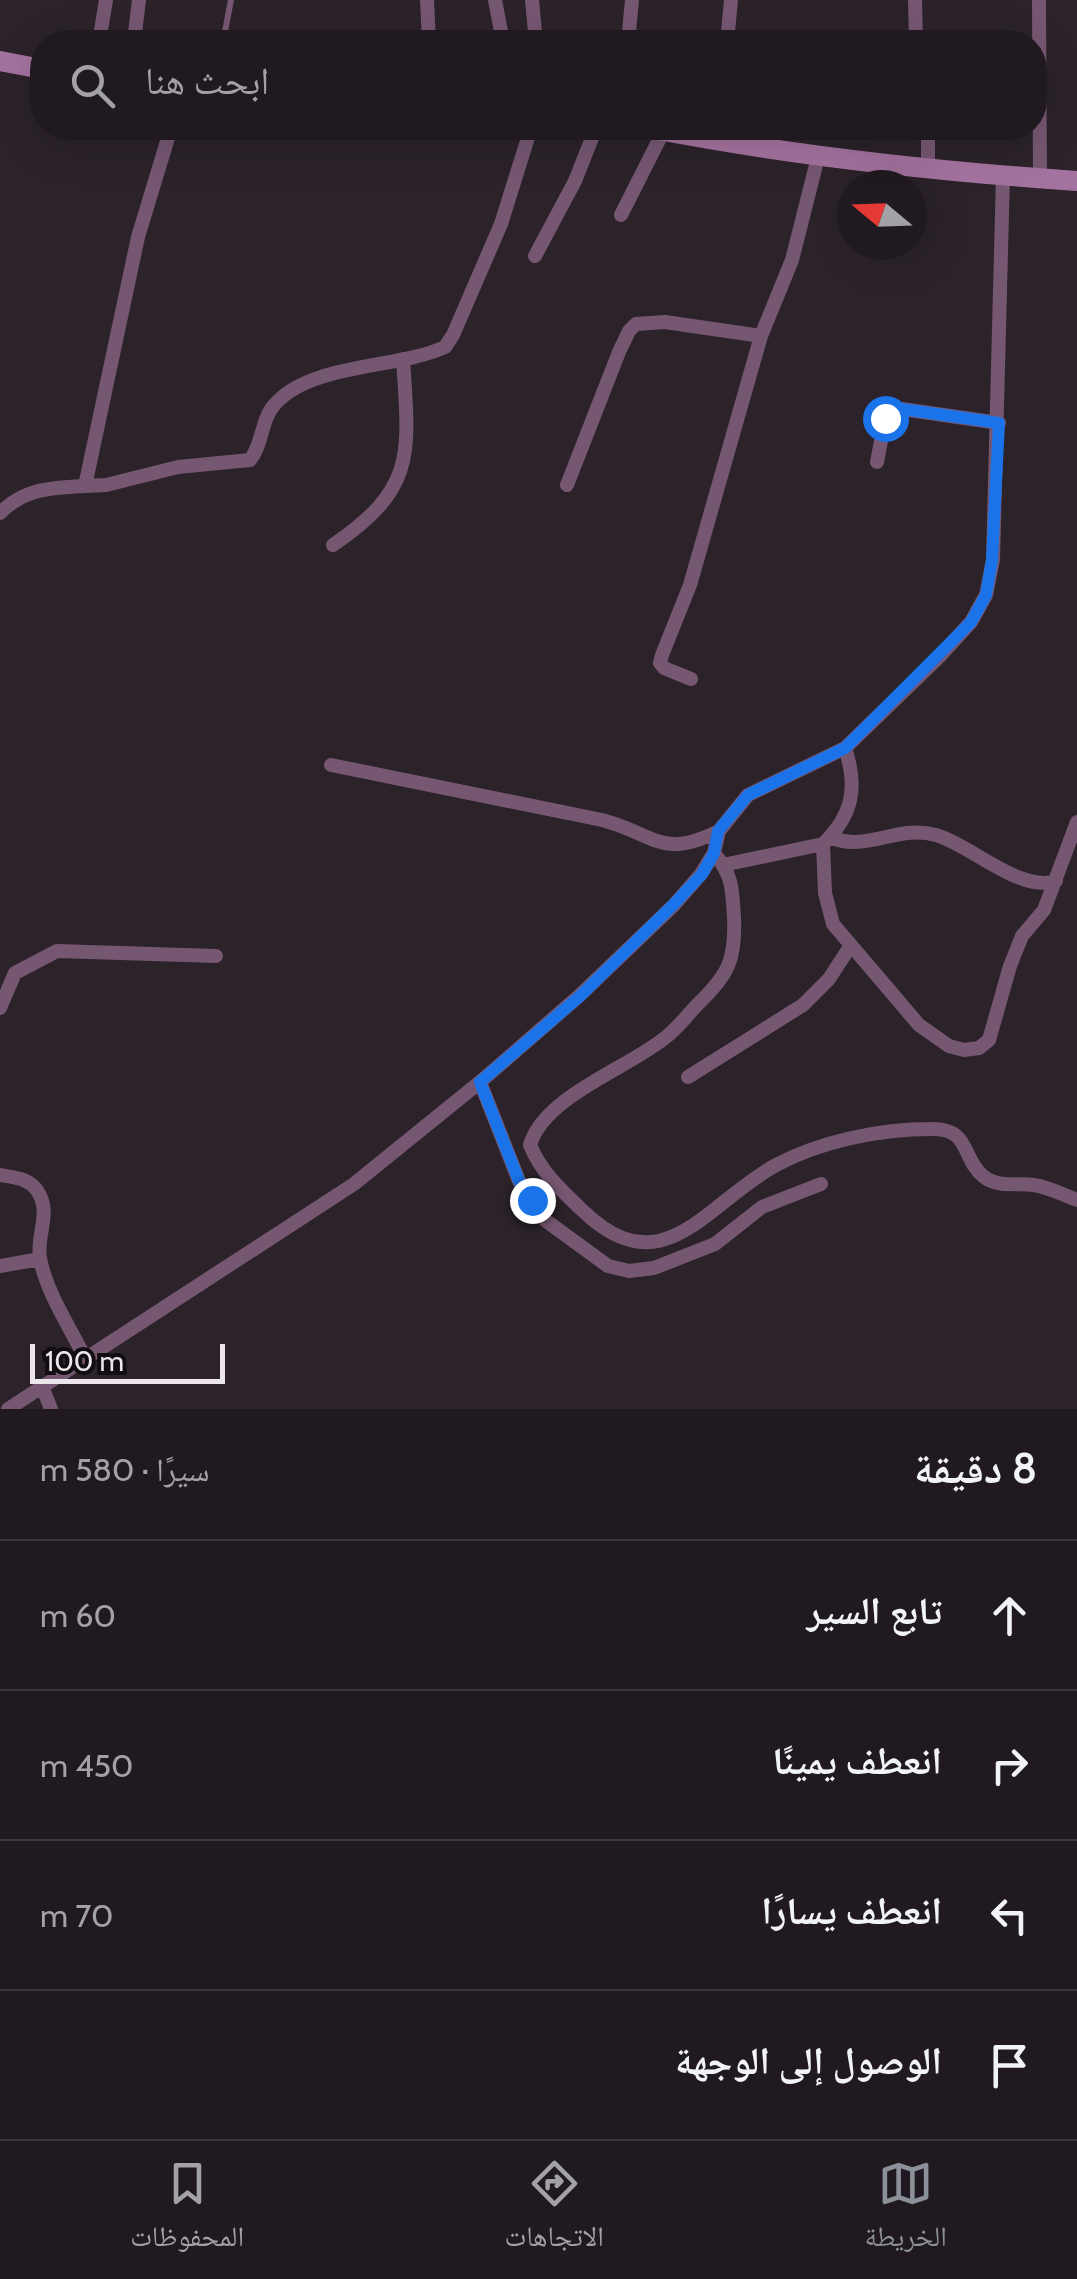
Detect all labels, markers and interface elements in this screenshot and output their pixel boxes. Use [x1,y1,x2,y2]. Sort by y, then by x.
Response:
search box [30,30,1047,140]
text: ابحث هنا [145,57,269,104]
icon: search [65,58,120,113]
north arrow [837,170,927,260]
route start [863,396,909,442]
route end [510,1178,556,1224]
scale bar [30,1339,225,1384]
text: 100 m [45,1344,124,1378]
text: 8 دقيقة [914,1442,1037,1494]
text: سيرًا · 580 m [40,1450,209,1489]
text: تابع السير [807,1587,942,1634]
icon: ahead [982,1588,1037,1643]
text: 60 m [40,1596,116,1635]
text: انعطف يمينًا [772,1737,942,1784]
icon: right [982,1738,1037,1793]
text: 450 m [40,1746,133,1785]
text: انعطف يسارًا [761,1887,942,1934]
icon: left [982,1888,1037,1943]
text: 70 m [40,1896,113,1935]
text: الوصول إلى الوجهة [675,2037,942,2084]
icon: arrive [982,2038,1037,2093]
tab: المحفوظات [130,2156,244,2264]
tab: الاتجاهات [505,2156,604,2264]
tab: الخريطة [864,2156,947,2264]

